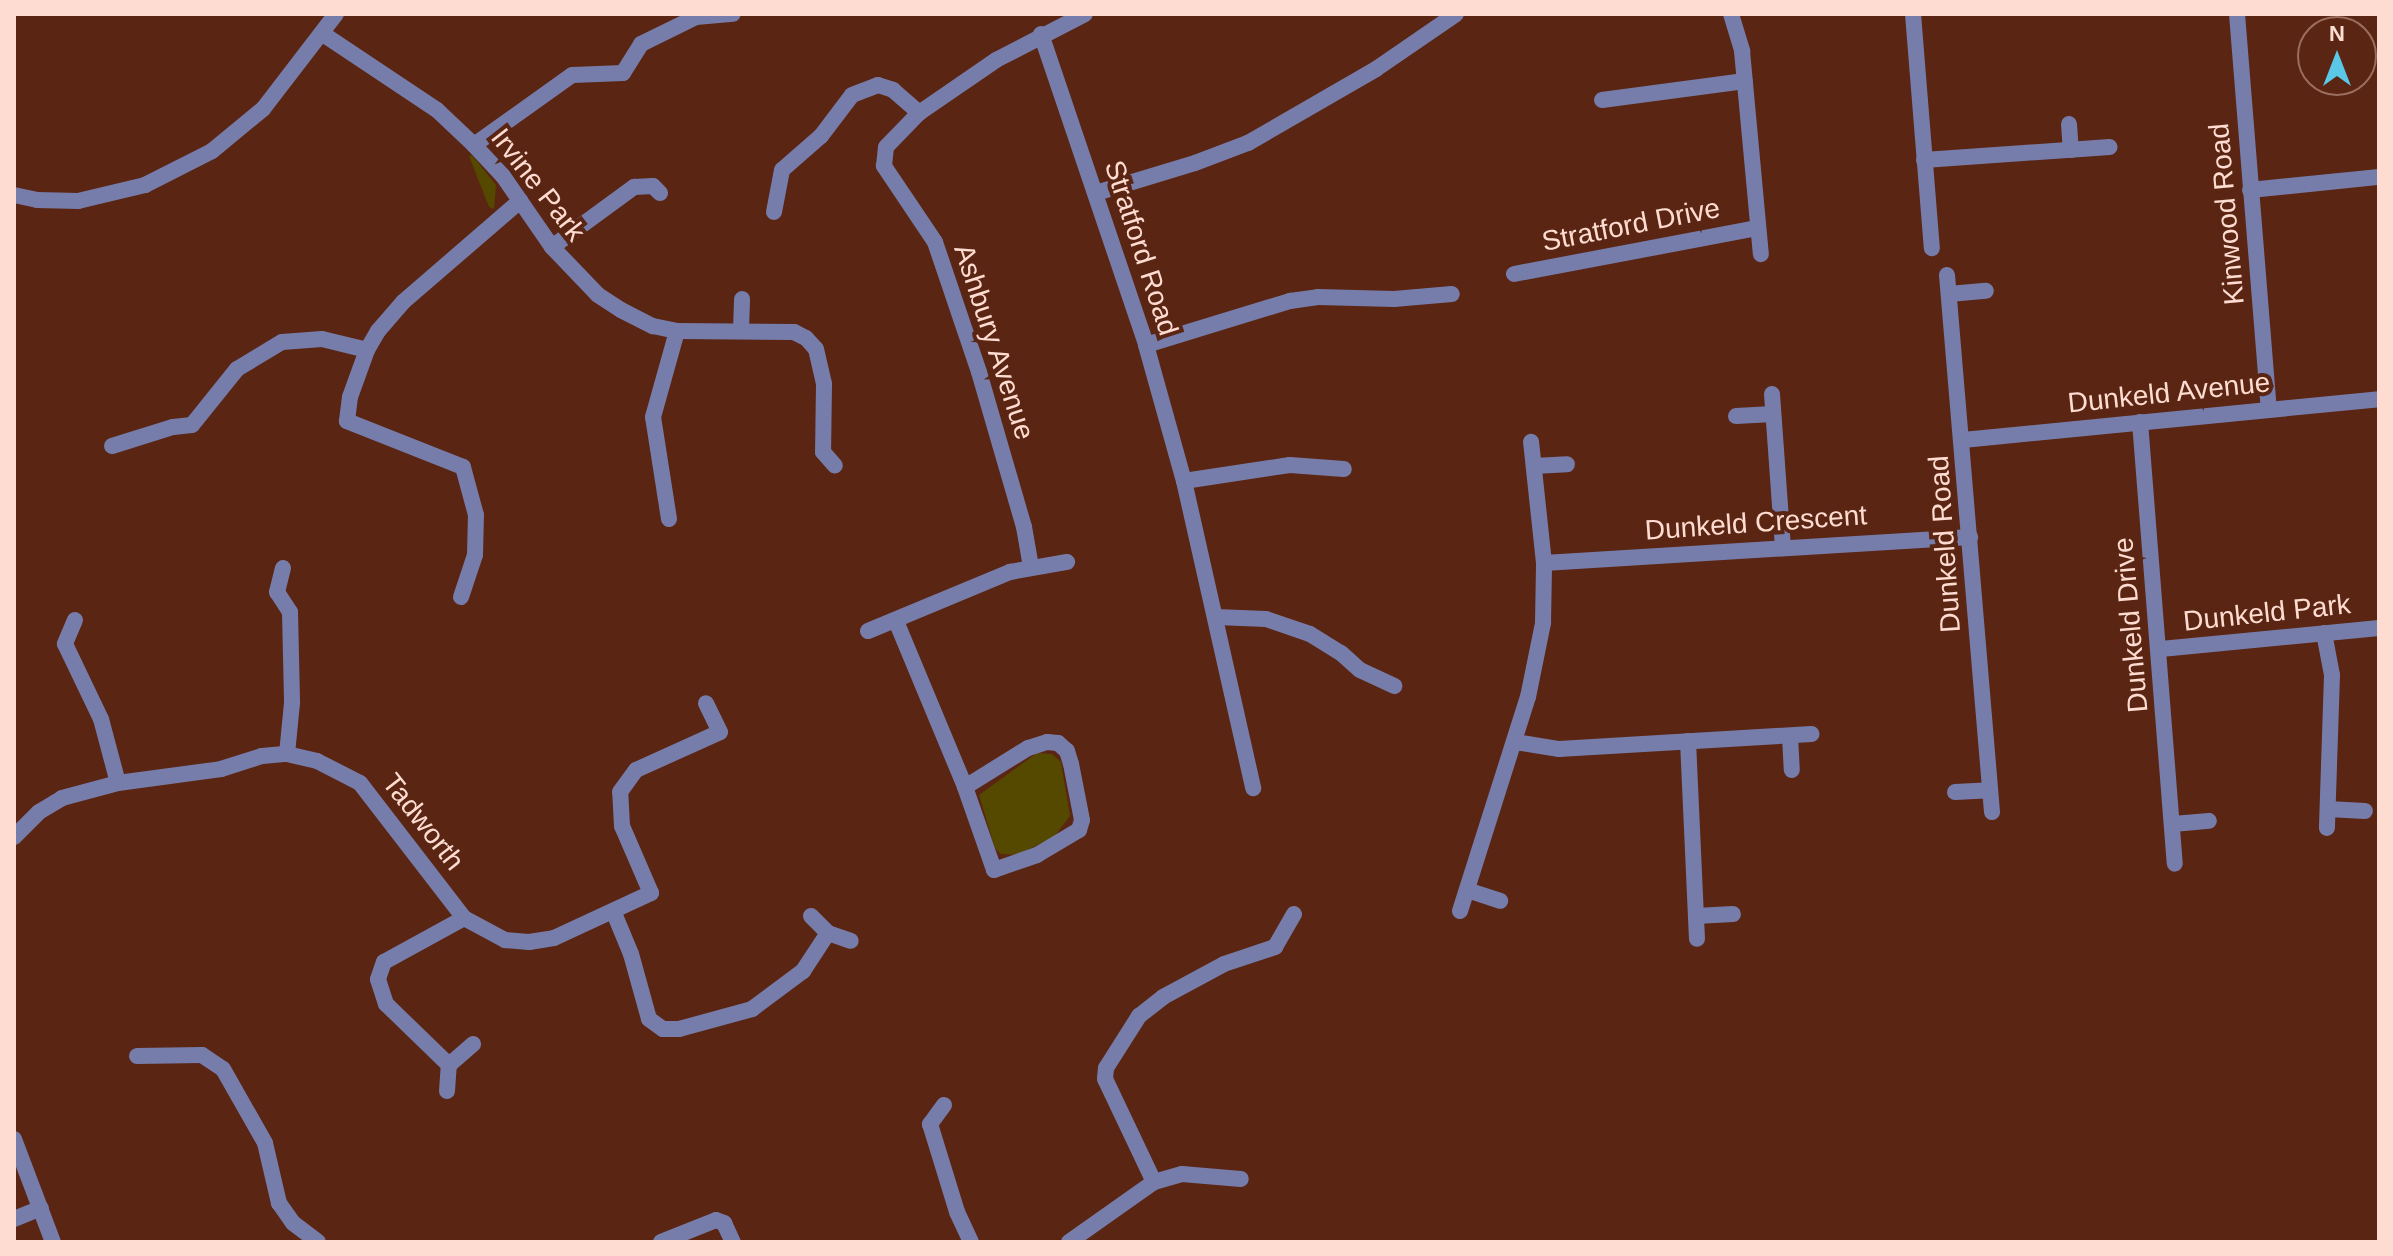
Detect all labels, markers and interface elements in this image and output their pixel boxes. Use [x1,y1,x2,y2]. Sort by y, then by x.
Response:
north arrow [2297,16,2377,96]
text: N [2329,21,2345,46]
street label: Irvine Park [484,122,592,248]
street label: Kinwood Road [2202,122,2252,306]
street label: Stratford Road [1097,156,1185,340]
street label: Stratford Drive [1539,191,1723,259]
street label: Ashbury Avenue [946,239,1042,445]
street label: Dunkeld Avenue [2065,366,2273,420]
street label: Dunkeld Road [1922,454,1968,634]
street label: Dunkeld Crescent [1644,498,1868,548]
street label: Dunkeld Drive [2107,536,2155,714]
street label: Dunkeld Park [2182,588,2352,638]
street label: Tadworth [375,767,471,877]

